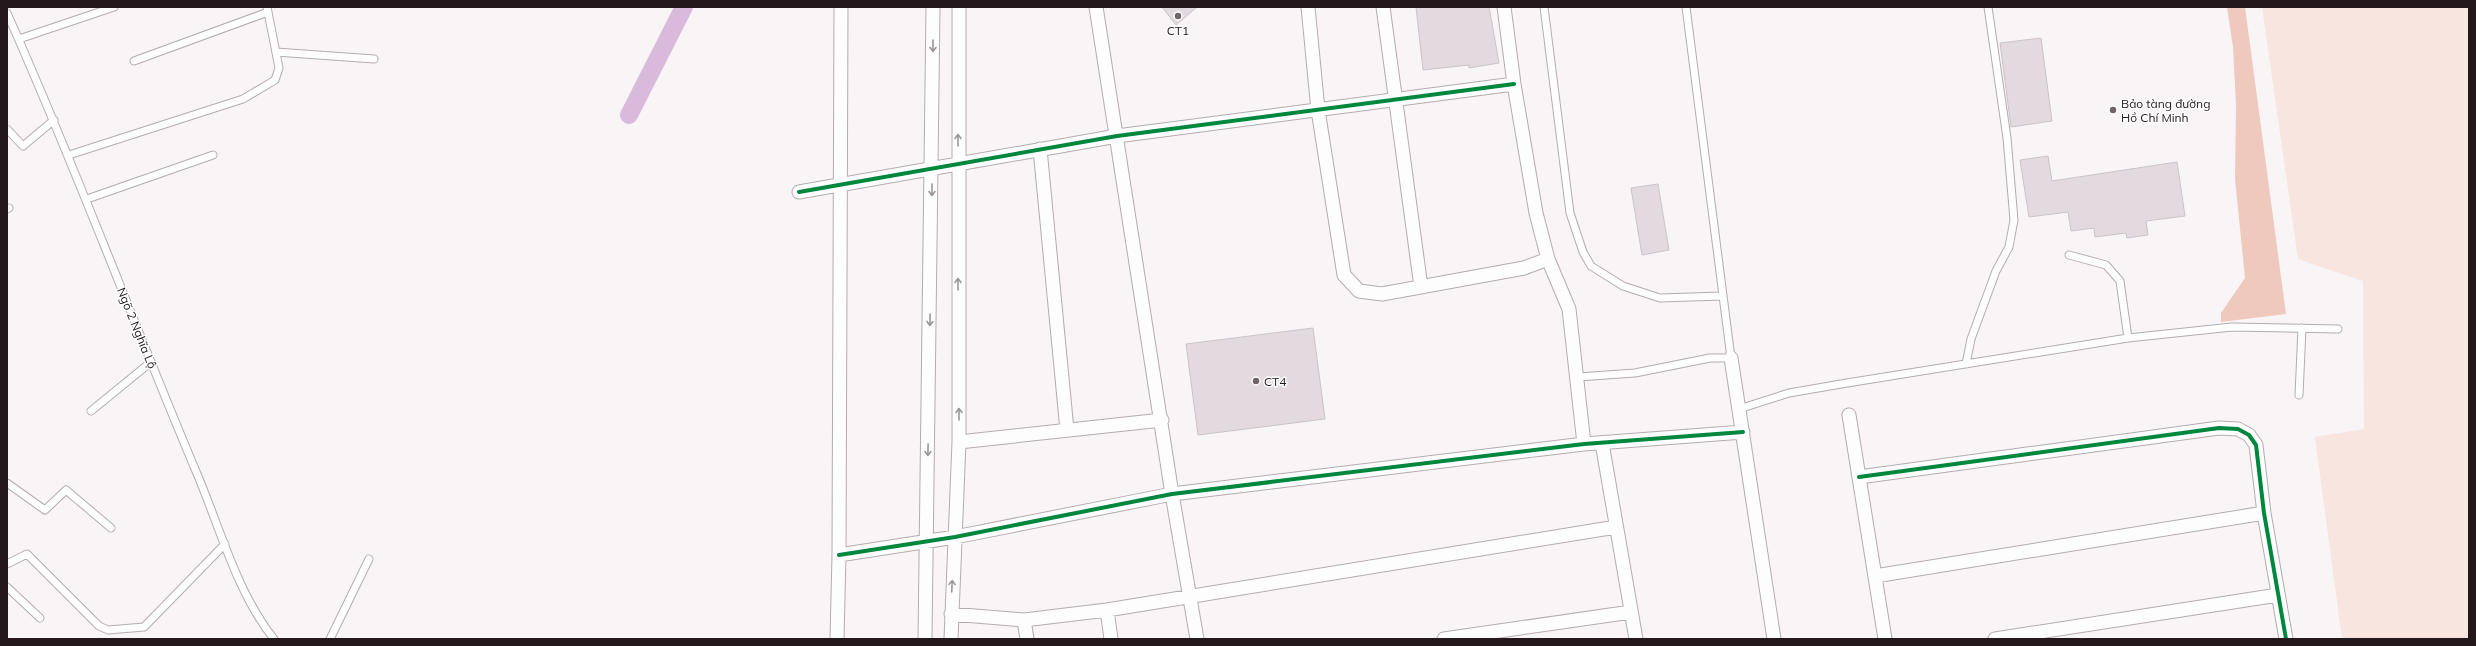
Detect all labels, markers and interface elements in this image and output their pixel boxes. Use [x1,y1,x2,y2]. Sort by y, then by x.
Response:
marker: CT1 [1173,11,1183,21]
place label: CT1 [1167,23,1189,38]
one-way arrow [929,39,937,52]
place label: Bảo tàng đường Hồ Chí Minh [2121,96,2210,125]
marker: Bảo tàng đường Hồ Chí Minh [2108,105,2118,115]
one-way arrow [954,134,962,147]
one-way arrow [928,183,936,196]
one-way arrow [954,278,962,291]
street label: Ngõ 2 Nghĩa Lộ [114,285,160,371]
one-way arrow [926,313,934,326]
place label: CT4 [1264,374,1287,389]
marker: CT4 [1251,376,1261,386]
one-way arrow [955,408,963,421]
one-way arrow [924,443,932,456]
one-way arrow [949,580,956,593]

